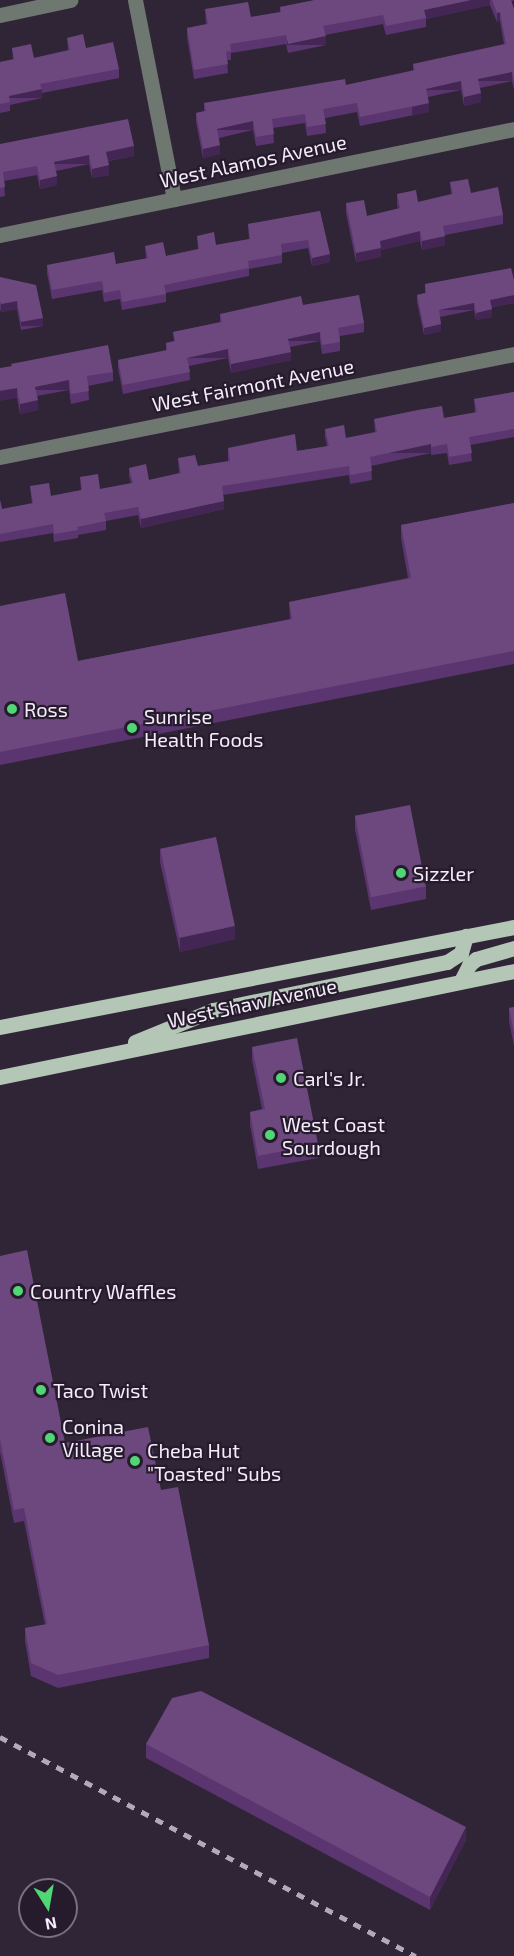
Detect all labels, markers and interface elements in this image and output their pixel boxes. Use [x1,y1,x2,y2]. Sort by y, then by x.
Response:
street label: West Alamos Avenue [157,129,349,193]
street label: West Fairmont Avenue [150,354,356,416]
place label: Ross [24,697,68,721]
marker: Ross [5,702,19,716]
place label: Sunrise Health Foods [144,704,263,751]
marker: Sunrise Health Foods [125,721,139,735]
place label: Sizzler [413,861,474,885]
marker: Sizzler [394,866,408,880]
street label: West Shaw Avenue [165,973,339,1033]
place label: Carl's Jr. [293,1066,366,1090]
marker: Carl's Jr. [274,1071,288,1085]
place label: West Coast Sourdough [282,1112,385,1159]
marker: West Coast Sourdough [263,1128,277,1142]
place label: Country Waffles [30,1279,177,1303]
marker: Country Waffles [11,1284,25,1298]
place label: Taco Twist [53,1378,149,1402]
marker: Taco Twist [34,1383,48,1397]
place label: Conina Village [62,1414,124,1461]
marker: Conina Village [43,1431,57,1445]
place label: Cheba Hut "Toasted" Subs [147,1438,281,1485]
marker: Cheba Hut "Toasted" Subs [128,1454,142,1468]
north arrow [18,1878,78,1938]
text: N [44,1914,59,1935]

